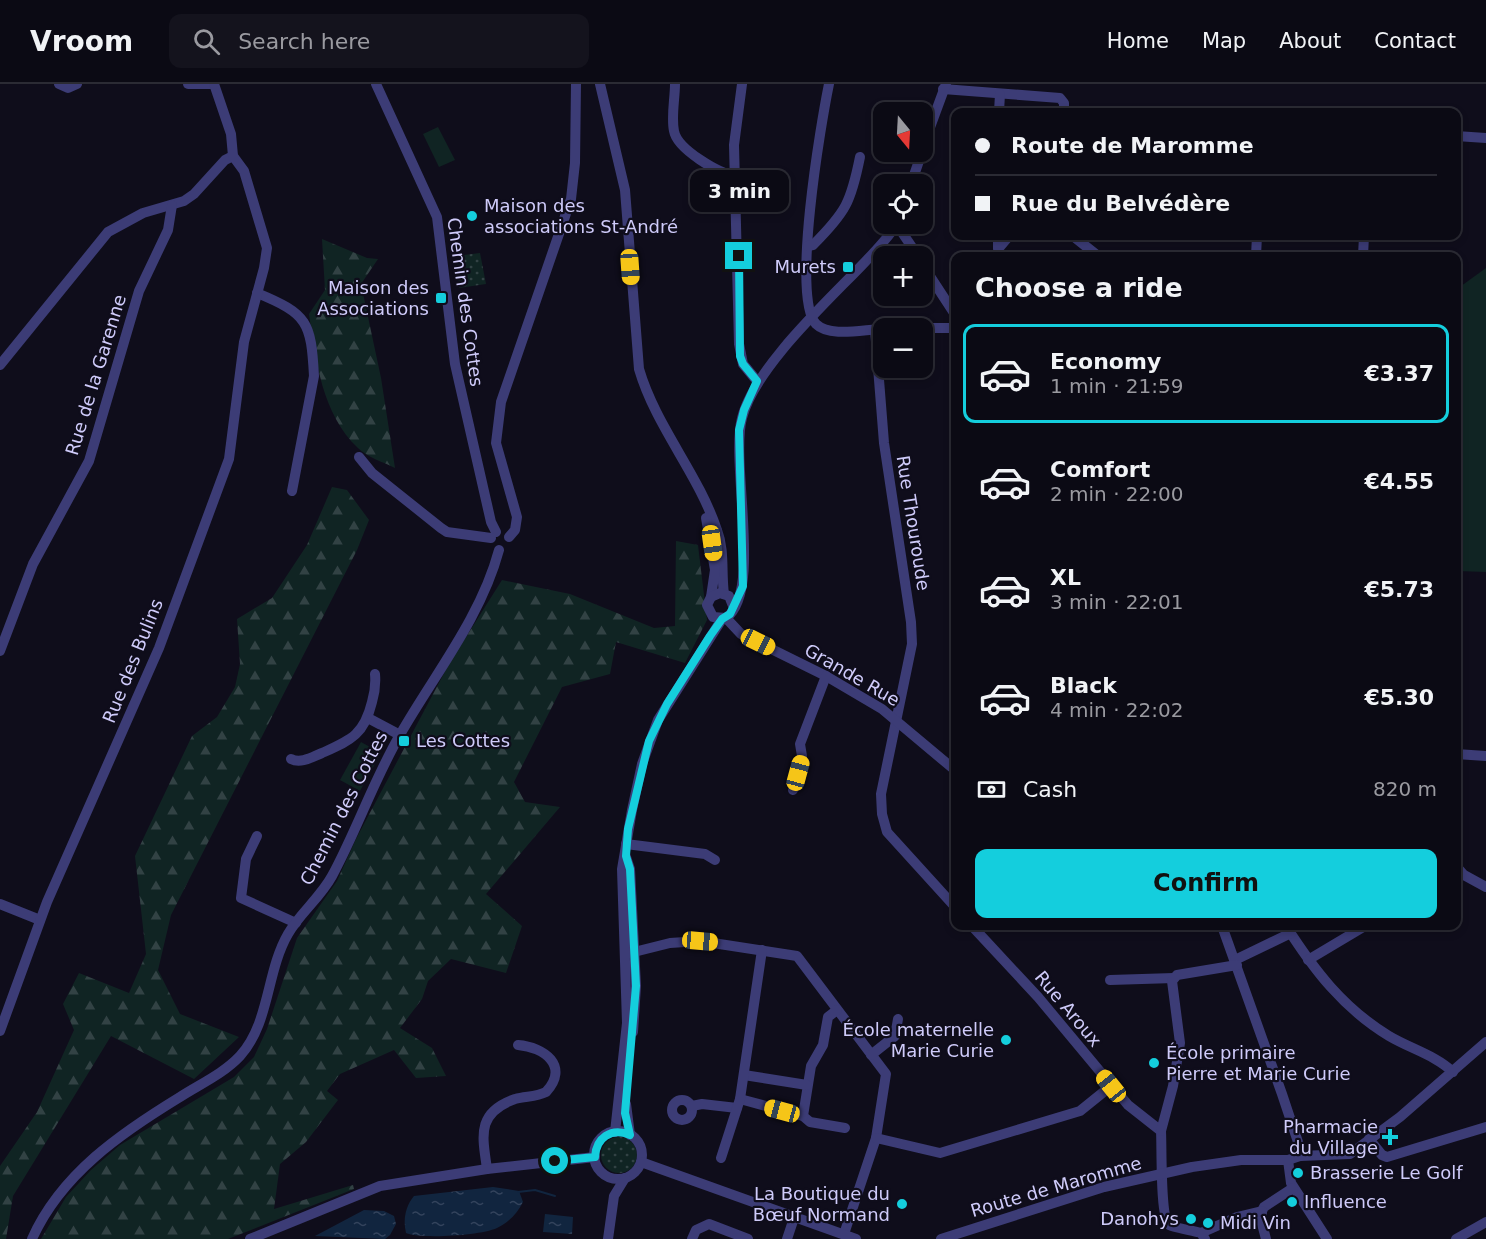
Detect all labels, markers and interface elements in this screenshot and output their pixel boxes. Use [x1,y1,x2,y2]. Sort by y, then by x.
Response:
search box [169,14,589,68]
text: Vroom [30,25,133,58]
icon: search [190,25,223,58]
text: Search here [238,29,370,54]
text: Home [1107,29,1169,53]
text: Map [1202,29,1246,53]
text: About [1279,29,1341,53]
text: Contact [1374,29,1456,53]
north arrow [873,102,933,162]
map controls [873,102,933,378]
text: Route de Maromme [1011,133,1254,158]
callout: 3 min [690,169,789,211]
button: locate [873,174,933,234]
text: 3 min [708,179,771,203]
text: Rue du Belvédère [1011,191,1230,216]
place label: Maison des associations St-André [484,195,678,237]
marker: Maison des associations St-André [465,209,479,223]
street label: Chemin des Cottes [443,216,488,388]
route end [725,242,752,269]
button: + [873,246,933,306]
car [620,248,640,286]
place label: Murets [775,256,836,277]
marker: Murets [841,260,855,274]
text: Choose a ride [975,272,1183,303]
place label: Maison des Associations [317,277,429,319]
marker: Maison des Associations [434,291,448,305]
street label: Rue de la Garenne [61,292,130,458]
button: − [873,318,933,378]
icon: car [978,347,1032,401]
text: Economy [1050,349,1161,374]
text: €3.37 [1364,361,1434,386]
text: 1 min · 21:59 [1050,374,1184,398]
street label: Rue Thouroude [892,454,935,592]
icon: car [978,455,1032,509]
text: Comfort [1050,457,1150,482]
text: €4.55 [1364,469,1434,494]
text: 2 min · 22:00 [1050,482,1184,506]
car [701,524,723,562]
icon: car [978,563,1032,617]
text: XL [1050,565,1081,590]
text: €5.73 [1364,577,1434,602]
text: 3 min · 22:01 [1050,590,1184,614]
street label: Rue des Bulins [98,596,167,726]
car [738,626,778,658]
street label: Grande Rue [801,639,903,710]
icon: car [978,671,1032,725]
text: Black [1050,673,1117,698]
text: €5.30 [1364,685,1434,710]
text: 4 min · 22:02 [1050,698,1184,722]
street label: Chemin des Cottes [296,727,392,888]
place label: Les Cottes [416,730,510,751]
marker: Les Cottes [397,734,411,748]
car [785,753,811,793]
icon: cash [975,773,1008,806]
text: Cash [1023,777,1077,802]
text: 820 m [1373,777,1437,801]
button: Confirm [975,849,1437,918]
car [681,930,719,952]
street label: Rue Aroux [1031,967,1106,1051]
place label: École maternelle Marie Curie [843,1019,994,1061]
marker: École maternelle Marie Curie [999,1033,1013,1047]
place label: École primaire Pierre et Marie Curie [1166,1042,1350,1084]
marker: École primaire Pierre et Marie Curie [1147,1056,1161,1070]
car [1093,1066,1129,1106]
car [762,1098,802,1124]
place label: Pharmacie du Village [1283,1116,1378,1158]
marker: Pharmacie du Village [1383,1130,1397,1144]
route start [541,1147,568,1174]
street label: Route de Maromme [968,1152,1144,1221]
place label: Brasserie Le Golf [1310,1162,1463,1183]
marker: Brasserie Le Golf [1291,1166,1305,1180]
place label: La Boutique du Bœuf Normand [753,1183,890,1225]
place label: Influence [1304,1191,1387,1212]
marker: Influence [1285,1195,1299,1209]
marker: La Boutique du Bœuf Normand [895,1197,909,1211]
place label: Danohys [1100,1208,1179,1229]
marker: Danohys [1184,1212,1198,1226]
place label: Midi Vin [1220,1212,1291,1233]
marker: Midi Vin [1201,1216,1215,1230]

